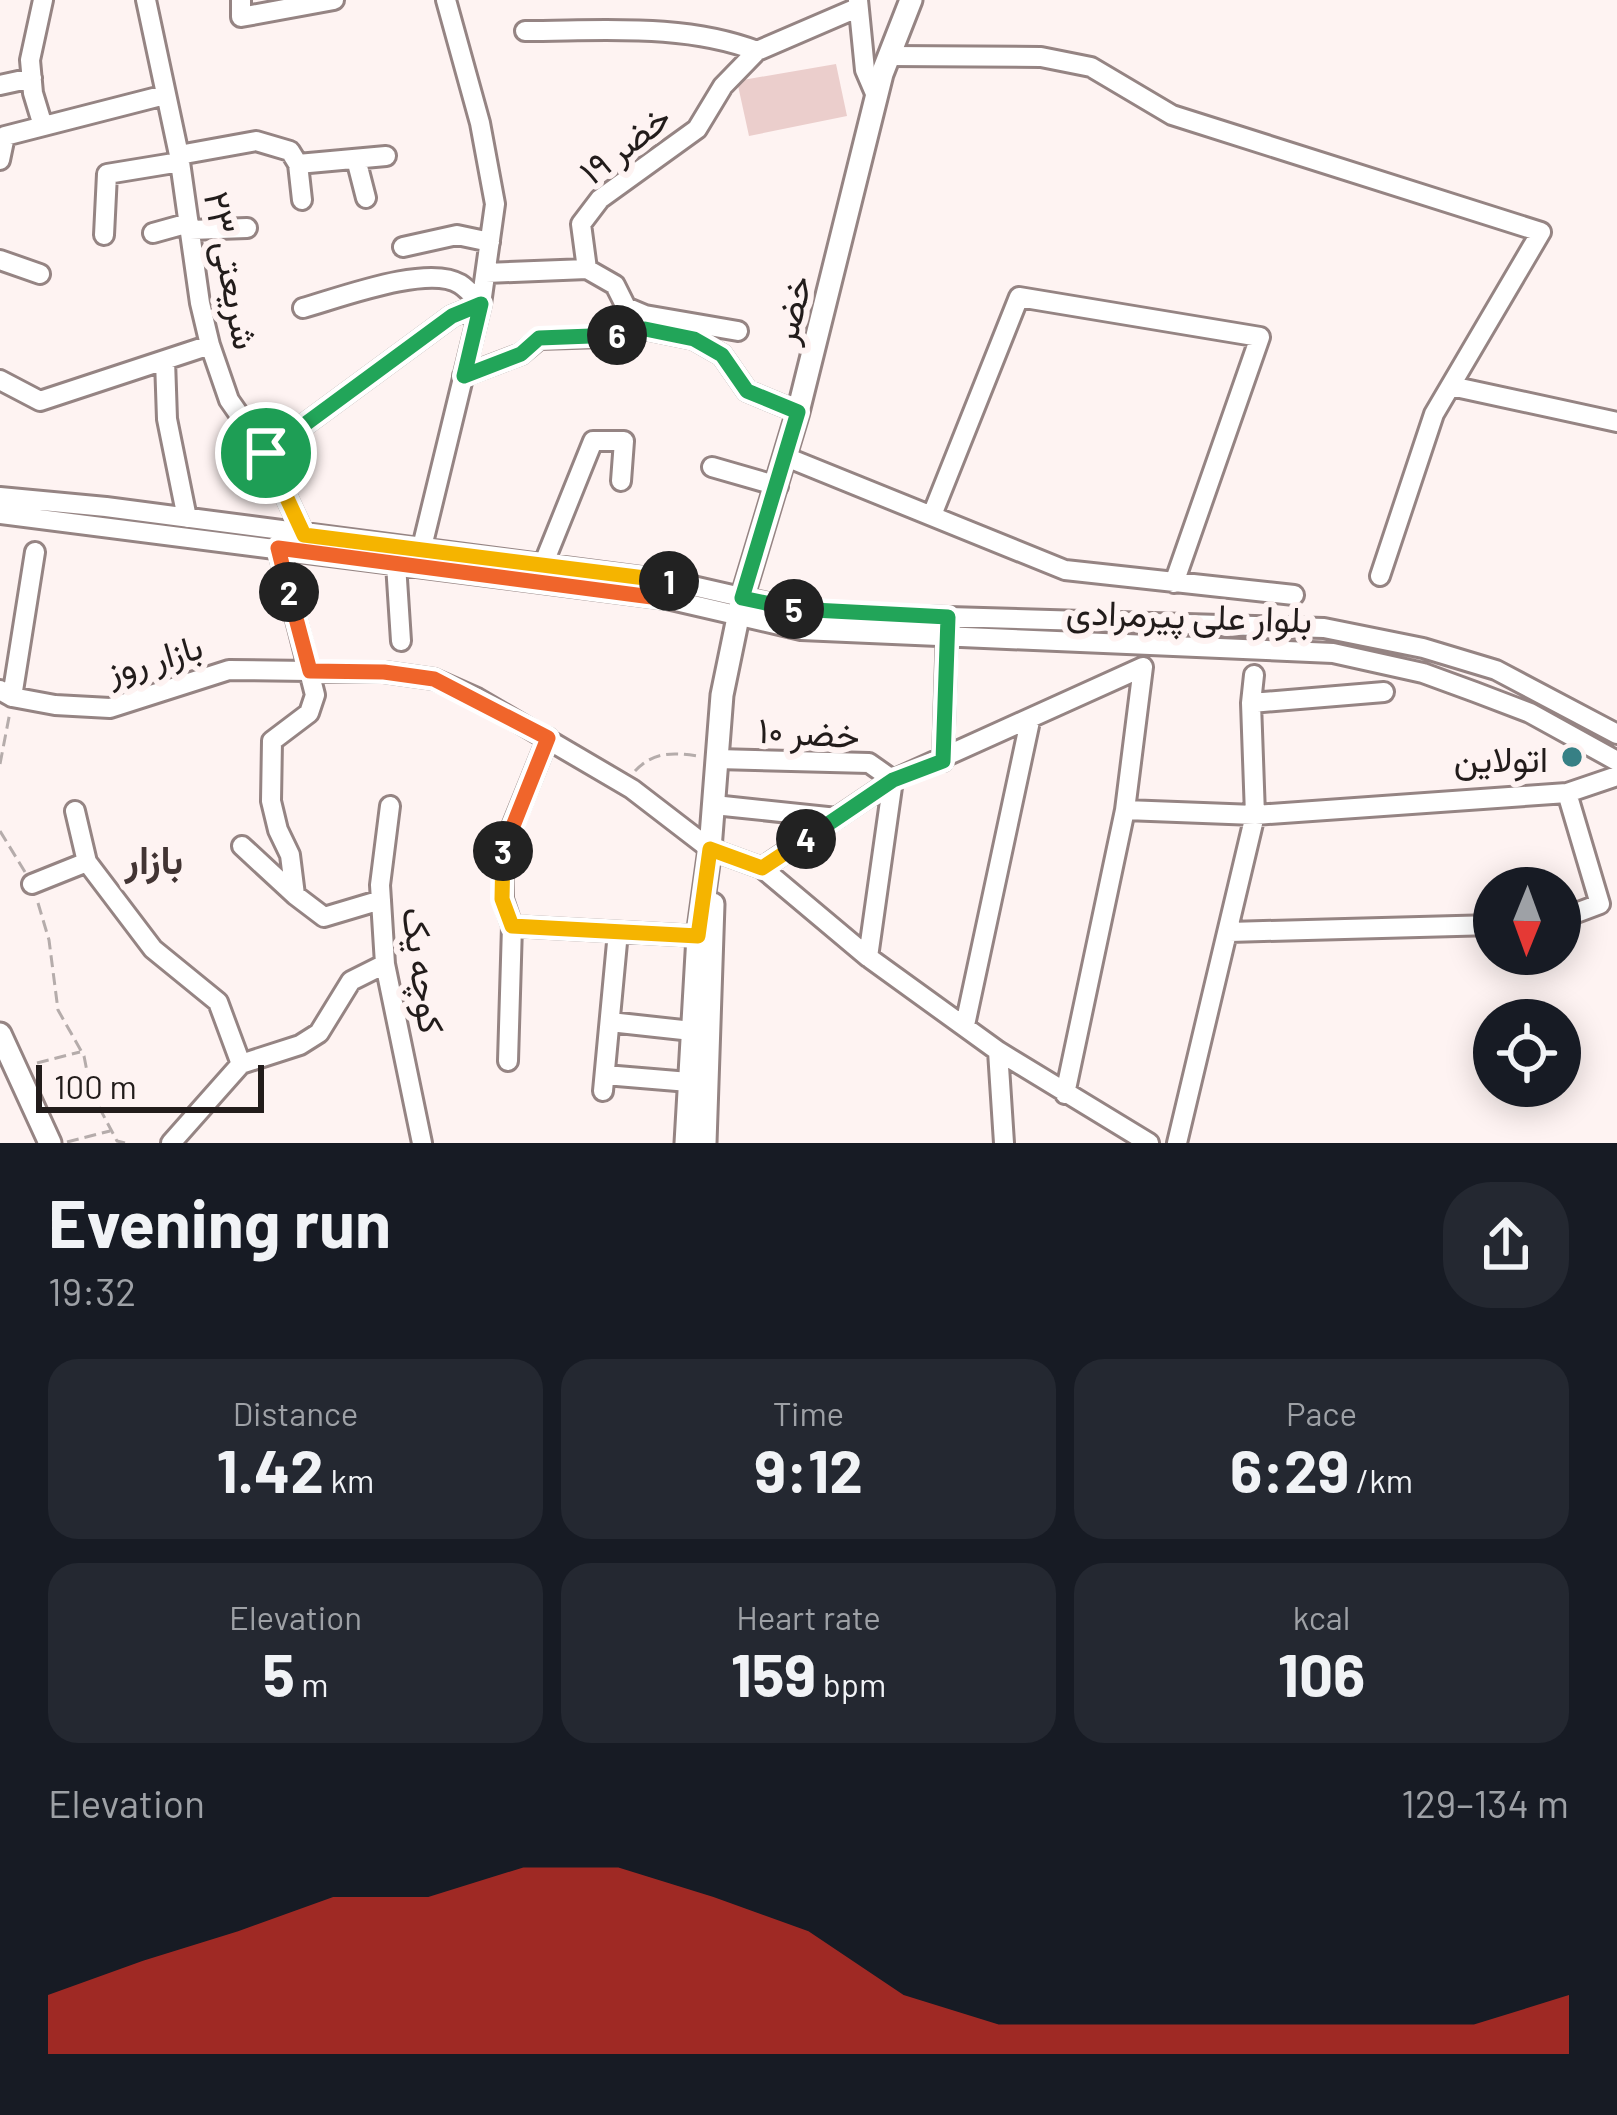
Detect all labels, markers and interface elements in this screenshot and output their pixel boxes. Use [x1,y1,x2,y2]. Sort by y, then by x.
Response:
street label: خضر ۱۹ [570,94,680,194]
street label: شریعتی ۲۳ [194,187,269,353]
street label: خضر [761,270,822,349]
pin: 6 [587,305,647,365]
text: 6 [608,315,626,355]
pin [215,402,317,504]
icon: arrive [233,420,299,486]
pin: 1 [639,551,699,611]
text: 1 [663,561,675,601]
pin: 2 [259,562,319,622]
text: 2 [280,572,298,612]
pin: 5 [764,579,824,639]
street label: بلوار علی پیرمرادی [1065,588,1313,645]
text: 5 [785,589,803,629]
street label: بازار روز [100,623,208,694]
street label: خضر ۱۰ [757,707,861,758]
place label: اتولاین [1454,736,1548,782]
marker: اتولاین [1559,744,1585,770]
pin: 4 [776,809,836,869]
text: 4 [796,819,816,859]
pin: 3 [473,821,533,881]
text: 3 [494,831,512,871]
district label: بازار [124,835,183,885]
north arrow [1473,867,1581,975]
map controls [1473,867,1581,1107]
street label: کوچه یک [390,904,455,1037]
button: locate [1473,999,1581,1107]
scale bar [36,1059,264,1112]
text: 100 m [54,1066,137,1106]
text: Evening run [48,1182,391,1261]
button: share [1443,1182,1569,1308]
text: 19:32 [48,1267,136,1314]
text: Distance [233,1393,358,1433]
text: Time [773,1393,844,1433]
text: Pace [1286,1393,1357,1433]
text: 1.42 [217,1433,324,1505]
text: 9:12 [754,1433,863,1505]
text: 6:29 [1230,1433,1349,1505]
text: km [324,1460,374,1500]
text: /km [1349,1460,1413,1500]
text: Elevation [229,1597,362,1637]
text: Heart rate [736,1597,881,1637]
text: kcal [1293,1597,1350,1637]
text: 5 [262,1637,295,1709]
text: 159 [731,1637,816,1709]
text: 106 [1278,1637,1365,1709]
text: m [295,1664,329,1704]
text: bpm [816,1664,886,1704]
text: Elevation [48,1779,205,1826]
text: 129–134 m [1401,1779,1569,1826]

